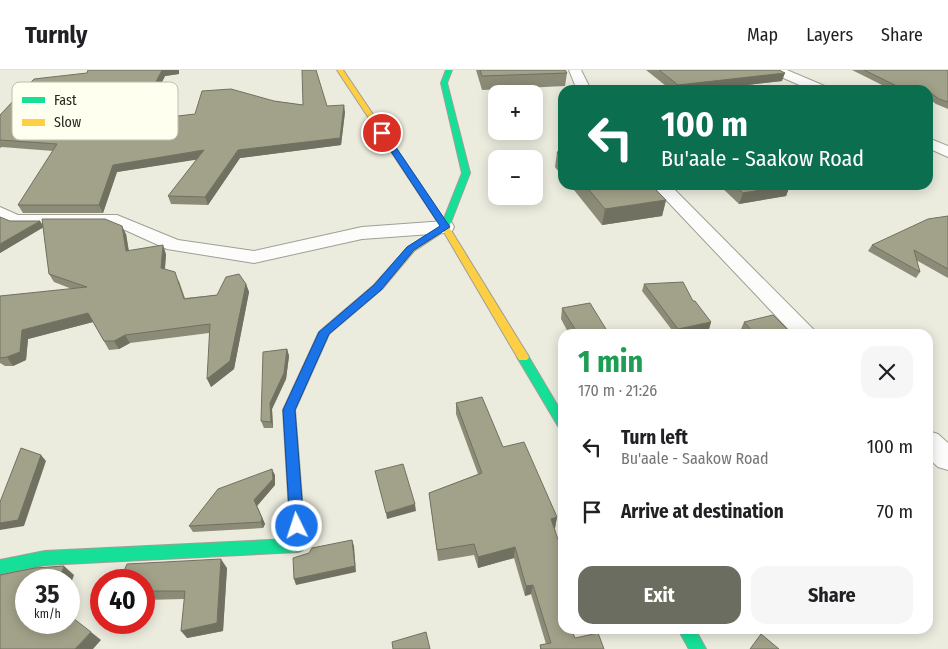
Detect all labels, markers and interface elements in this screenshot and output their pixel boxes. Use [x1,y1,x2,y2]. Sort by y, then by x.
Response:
text: Turnly [25,21,87,49]
text: Map [747,24,778,46]
text: Layers [806,24,853,46]
text: Share [881,24,923,46]
legend [12,82,178,140]
map controls [488,85,543,205]
button: + [488,85,543,140]
text: Fast [54,92,77,109]
text: 100 m [661,103,748,145]
icon: left [578,105,643,170]
pin [361,112,403,154]
text: Slow [54,114,81,131]
icon: arrive [368,119,396,147]
text: Bu'aale - Saakow Road [661,145,864,172]
button: − [488,150,543,205]
text: 1 min [578,344,643,380]
button: close [861,346,913,398]
text: 170 m · 21:26 [578,381,657,400]
text: Turn left [621,426,688,449]
icon: left [578,433,606,461]
text: 100 m [867,435,913,458]
text: Bu'aale - Saakow Road [621,449,769,468]
icon: arrive [578,498,606,526]
position arrow [270,499,322,551]
text: Arrive at destination [621,500,784,523]
text: 70 m [877,500,913,523]
button: Exit [578,566,741,624]
button: Share [751,566,913,624]
speed limit sign: 40 [90,569,155,634]
text: 35 [35,580,60,610]
text: km/h [34,607,61,621]

